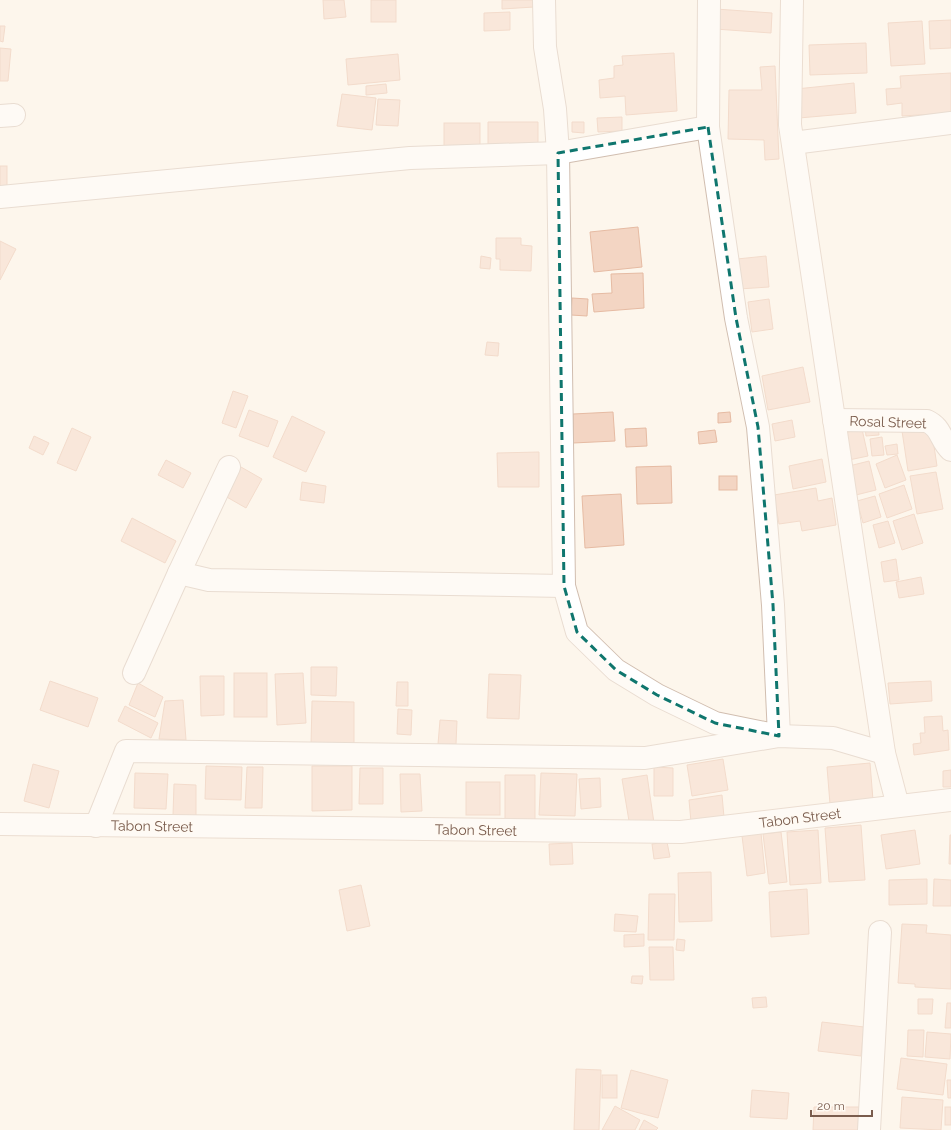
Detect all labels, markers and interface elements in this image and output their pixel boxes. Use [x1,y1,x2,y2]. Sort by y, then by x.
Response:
street label: Rosal Street [849,413,927,431]
street label: Tabon Street [758,805,842,831]
street label: Tabon Street [111,817,194,835]
street label: Tabon Street [435,821,518,839]
scale bar [811,1092,872,1118]
text: 20 m [817,1099,845,1113]

